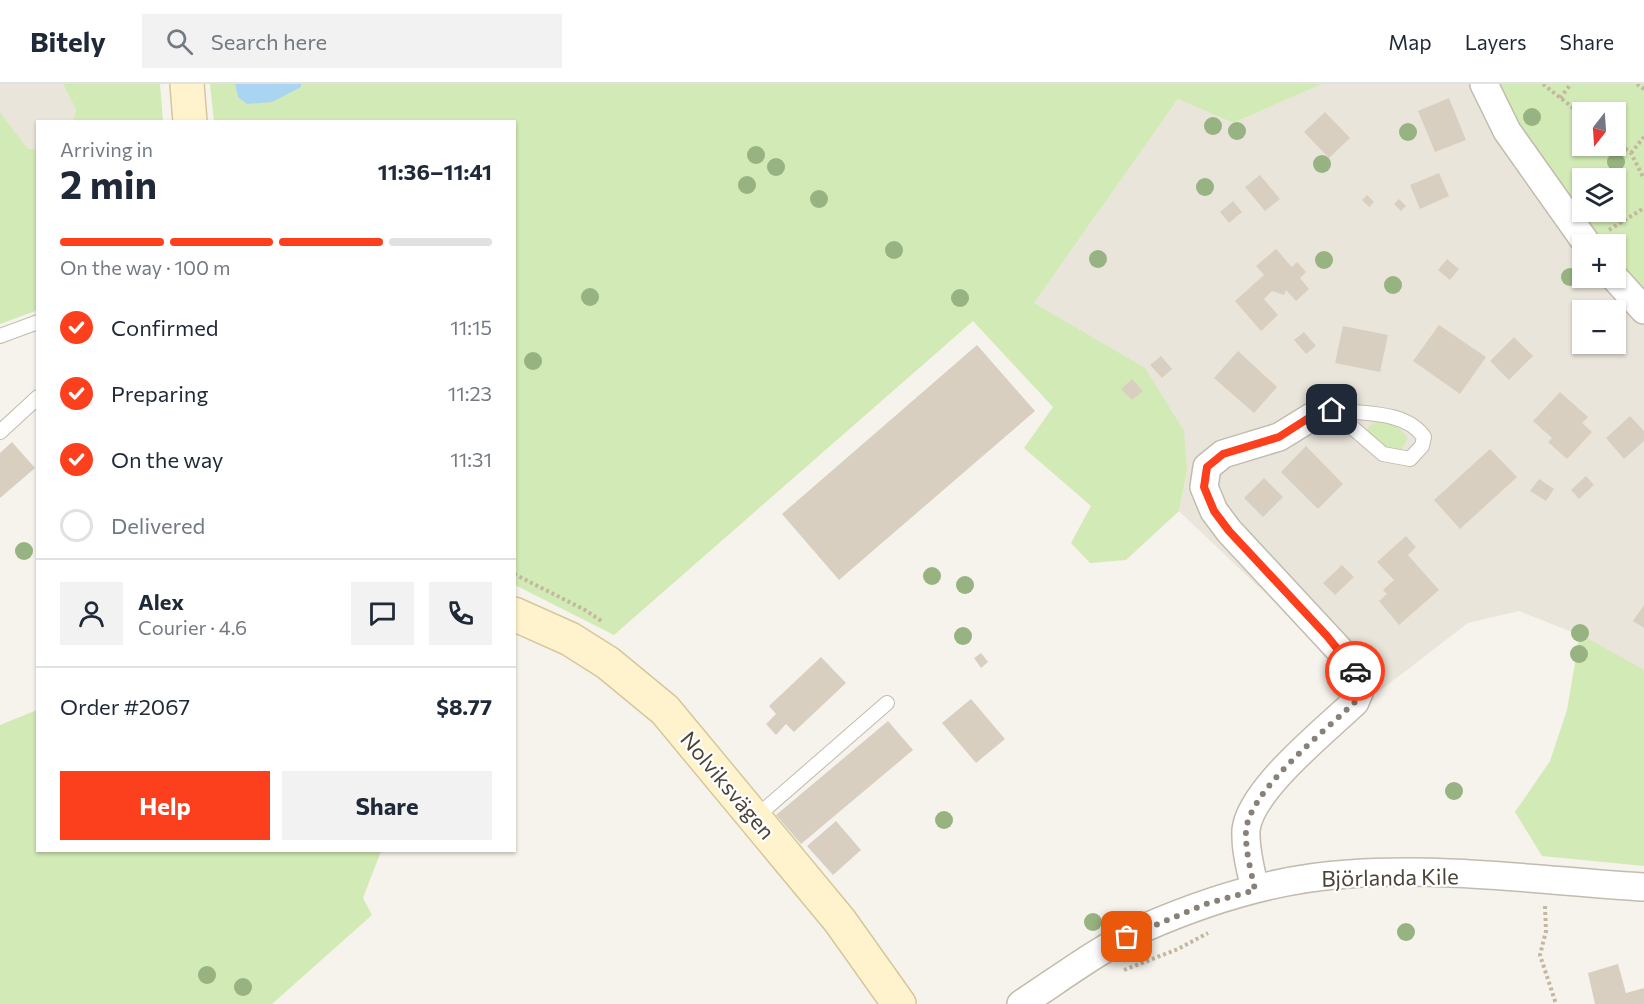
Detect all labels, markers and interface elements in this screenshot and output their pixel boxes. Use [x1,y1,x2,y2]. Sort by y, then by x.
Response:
search box [142,14,562,68]
text: Bitely [30,24,106,58]
icon: search [163,25,196,58]
text: Search here [211,28,327,55]
text: Map [1388,29,1432,54]
text: Layers [1465,29,1527,54]
text: Share [1560,29,1614,54]
north arrow [1572,102,1626,156]
map controls [1572,102,1626,354]
text: Arriving in [60,137,153,161]
text: 11:36–11:41 [378,158,492,185]
text: 2 min [60,159,157,207]
button: layers [1572,168,1626,222]
button: + [1572,234,1626,288]
text: On the way · 100 m [60,255,230,279]
button: − [1572,300,1626,354]
icon: check [60,311,93,344]
text: Confirmed [111,314,218,341]
text: 11:15 [450,315,492,339]
icon: check [60,377,93,410]
text: Preparing [111,380,208,407]
text: 11:23 [448,381,492,405]
pin [1306,384,1357,435]
icon: home [1315,393,1348,426]
icon: check [60,443,93,476]
text: On the way [111,446,223,473]
text: 11:31 [450,447,492,471]
text: Delivered [111,512,205,539]
button: person [60,582,123,645]
button: chat [351,582,414,645]
button: phone [429,582,492,645]
text: Alex [138,588,184,615]
text: Courier · 4.6 [138,615,247,639]
courier [1325,641,1385,701]
icon: car [1339,655,1372,688]
text: Order #2067 [60,693,190,720]
text: $8.77 [436,693,492,720]
street label: Nolviksvägen [675,726,781,844]
button: Help [60,771,270,840]
button: Share [282,771,492,840]
street label: Björlanda Kile [1321,862,1459,892]
pin [1101,911,1152,962]
icon: bag [1110,920,1143,953]

